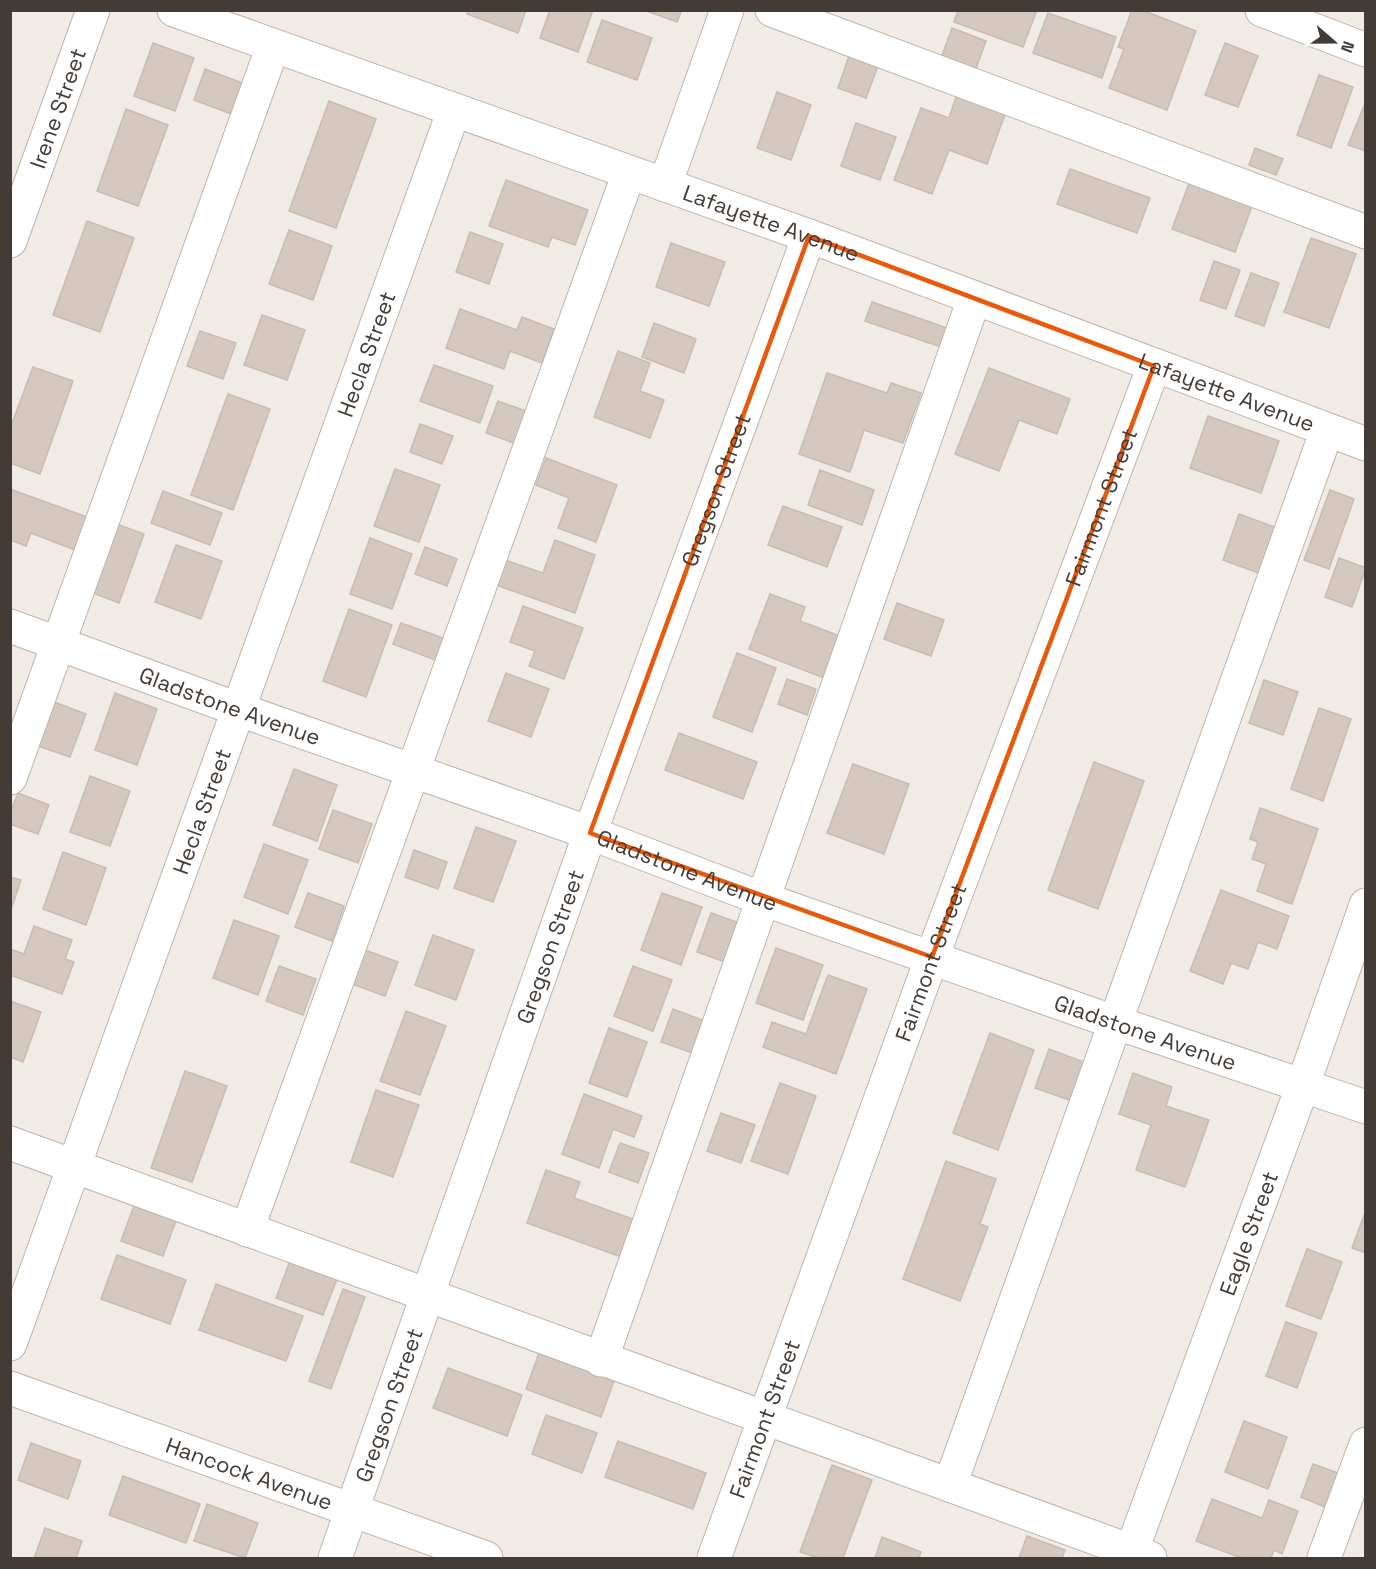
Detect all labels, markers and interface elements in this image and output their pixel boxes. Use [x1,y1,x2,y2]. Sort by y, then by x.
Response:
north arrow [1304,12,1364,72]
text: N [1336,38,1359,56]
street label: Irene Street [23,44,92,172]
street label: Lafayette Avenue [679,178,863,268]
street label: Hecla Street [331,287,402,421]
street label: Lafayette Avenue [1135,346,1319,438]
street label: Gregson Street [675,409,757,570]
street label: Fairmont Street [1059,424,1143,590]
street label: Gladstone Avenue [135,660,324,751]
street label: Hecla Street [166,745,237,878]
street label: Gladstone Avenue [593,823,781,917]
street label: Gregson Street [510,866,590,1027]
street label: Fairmont Street [889,879,973,1045]
street label: Gladstone Avenue [1051,988,1240,1076]
street label: Eagle Street [1213,1167,1284,1299]
street label: Gregson Street [349,1324,429,1486]
street label: Fairmont Street [723,1336,806,1502]
street label: Hancock Avenue [162,1431,337,1516]

